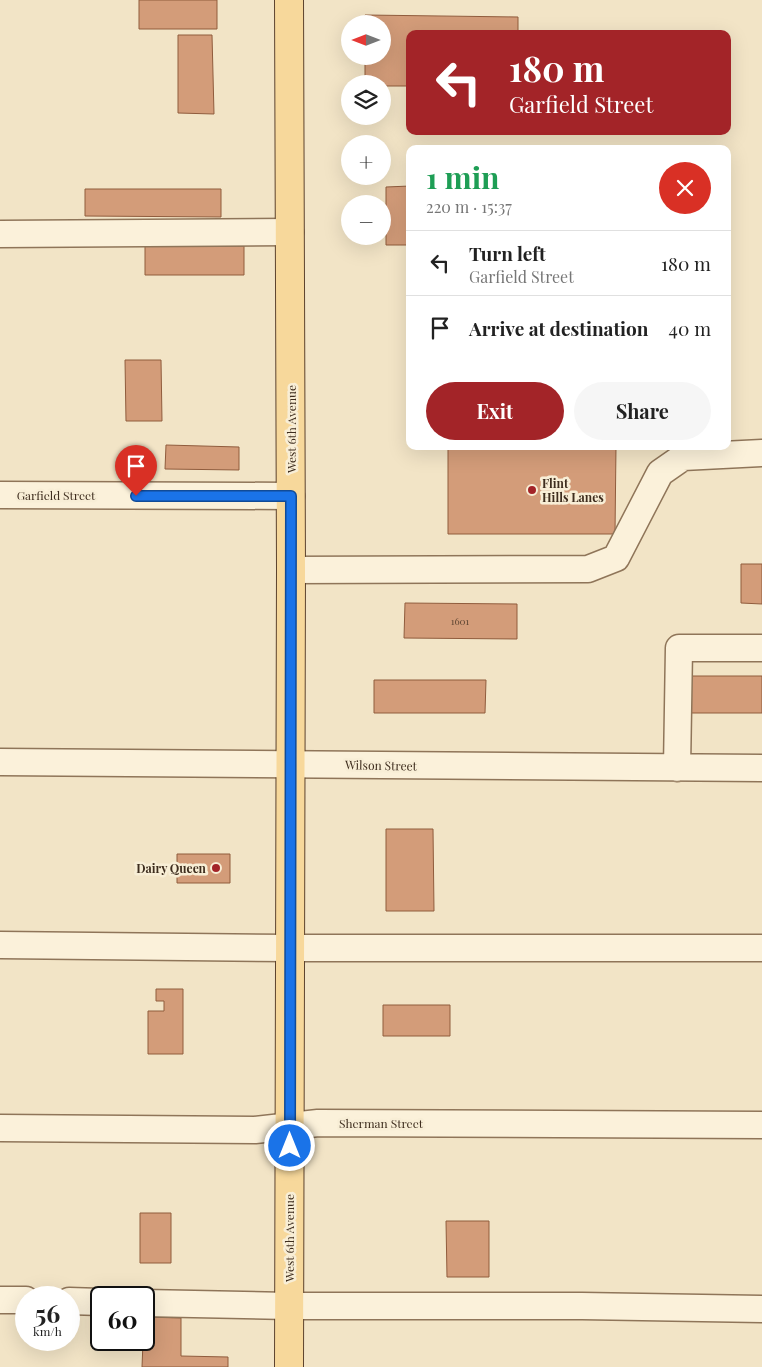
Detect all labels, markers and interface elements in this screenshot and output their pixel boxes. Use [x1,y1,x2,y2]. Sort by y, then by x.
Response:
north arrow [341,15,391,65]
map controls [341,15,391,245]
text: 180 m [509,44,604,91]
icon: left [426,50,491,115]
button: layers [341,75,391,125]
text: Garfield Street [509,89,653,119]
button: + [341,135,391,185]
text: 1 min [426,157,500,197]
button: close [659,162,711,214]
button: − [341,195,391,245]
text: 220 m · 15:37 [426,196,512,217]
text: Turn left [469,240,546,266]
icon: left [426,249,454,277]
text: 180 m [661,250,711,276]
text: Garfield Street [469,266,574,287]
icon: arrive [426,314,454,342]
text: Arrive at destination [469,315,649,341]
text: 40 m [669,315,711,341]
button: Exit [426,382,564,440]
button: Share [574,382,711,440]
street label: West 6th Avenue [283,385,299,474]
pin [115,445,157,496]
icon: arrive [122,452,150,480]
place label: Flint Hills Lanes [542,475,604,505]
marker: Flint Hills Lanes [526,484,538,496]
street label: Garfield Street [17,487,96,503]
house number: 1601 [451,614,470,628]
street label: Wilson Street [344,756,418,774]
place label: Dairy Queen [136,860,207,876]
marker: Dairy Queen [210,862,222,874]
street label: Sherman Street [339,1115,424,1131]
position arrow [263,1119,315,1171]
street label: West 6th Avenue [281,1194,297,1283]
speed limit sign: 60 [90,1286,155,1351]
text: 56 [35,1296,60,1329]
text: km/h [33,1323,62,1339]

